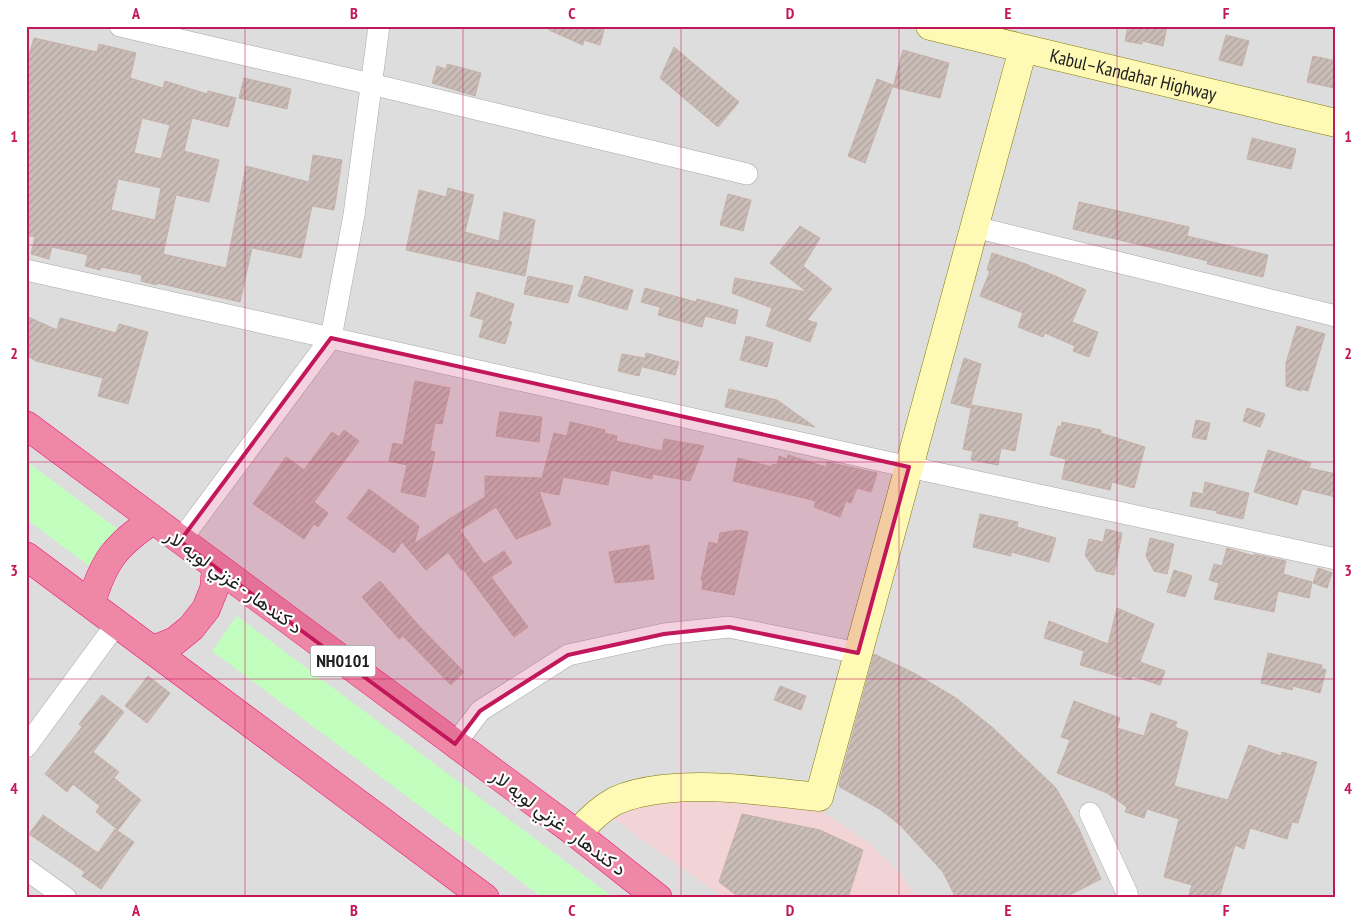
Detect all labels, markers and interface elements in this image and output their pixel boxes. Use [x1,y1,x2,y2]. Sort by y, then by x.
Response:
text: A [131,3,141,23]
text: B [350,3,358,23]
text: C [568,3,576,23]
text: D [786,3,795,23]
text: E [1005,3,1012,23]
text: F [1223,3,1230,23]
street label: Kabul–Kandahar Highway [1048,43,1220,106]
text: 1 [10,126,18,146]
text: 1 [1344,126,1352,146]
text: 2 [10,343,18,363]
text: 2 [1344,343,1352,363]
street label: د کندهار - غزني لويه لار [158,523,307,642]
text: 3 [10,560,18,580]
text: 3 [1344,560,1352,580]
road number: NH0101 [310,646,376,676]
street label: د کندهار - غزني لويه لار [483,763,632,884]
text: 4 [10,778,18,798]
text: 4 [1344,778,1352,798]
text: A [131,900,141,920]
text: B [350,900,358,920]
text: C [568,900,576,920]
text: D [786,900,795,920]
text: E [1005,900,1012,920]
text: F [1223,900,1230,920]

